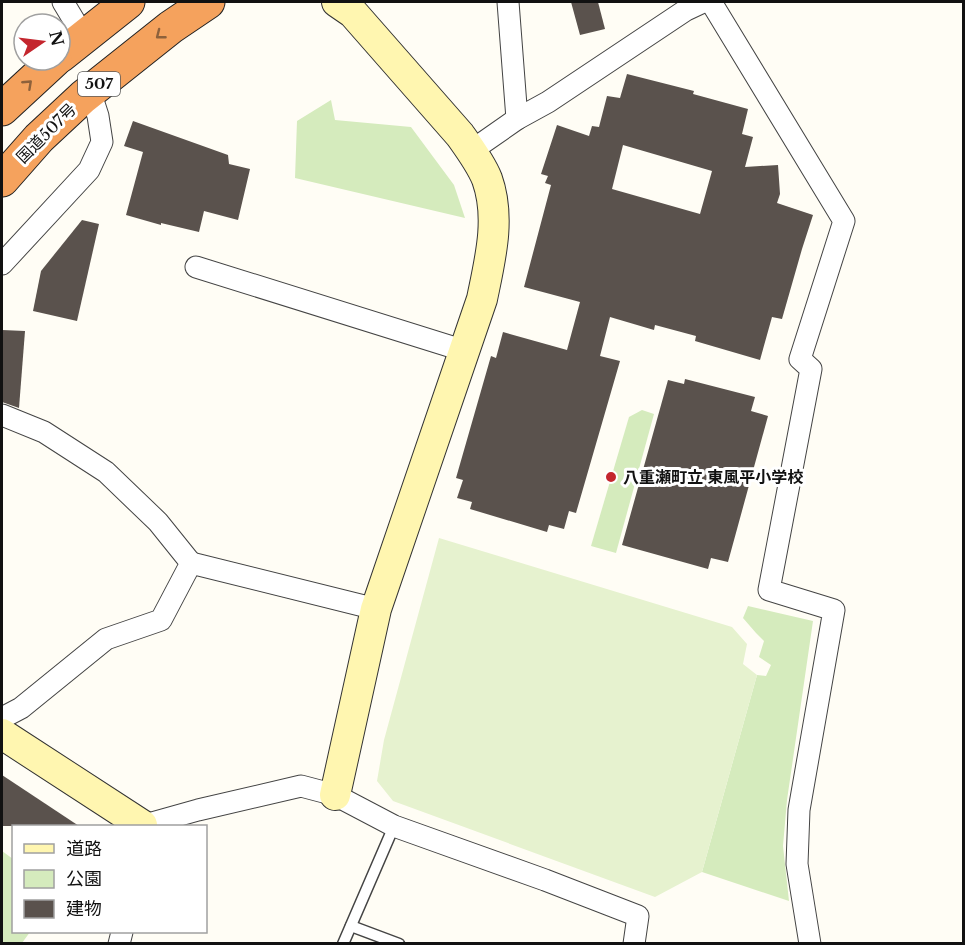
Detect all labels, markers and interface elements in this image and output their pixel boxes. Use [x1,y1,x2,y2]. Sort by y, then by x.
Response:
north arrow [12,12,72,72]
one-way arrow [156,28,167,39]
text: N [45,29,68,48]
road number: 507 [78,72,120,96]
one-way arrow [21,80,32,91]
street label: 国道507号 [12,99,80,167]
place label: 八重瀬町立 東風平小学校 [623,467,803,487]
marker: 八重瀬町立 東風平小学校 [604,470,618,484]
legend [12,825,207,933]
text: 道路 [66,838,102,860]
text: 公園 [66,868,102,890]
text: 建物 [66,898,102,920]

